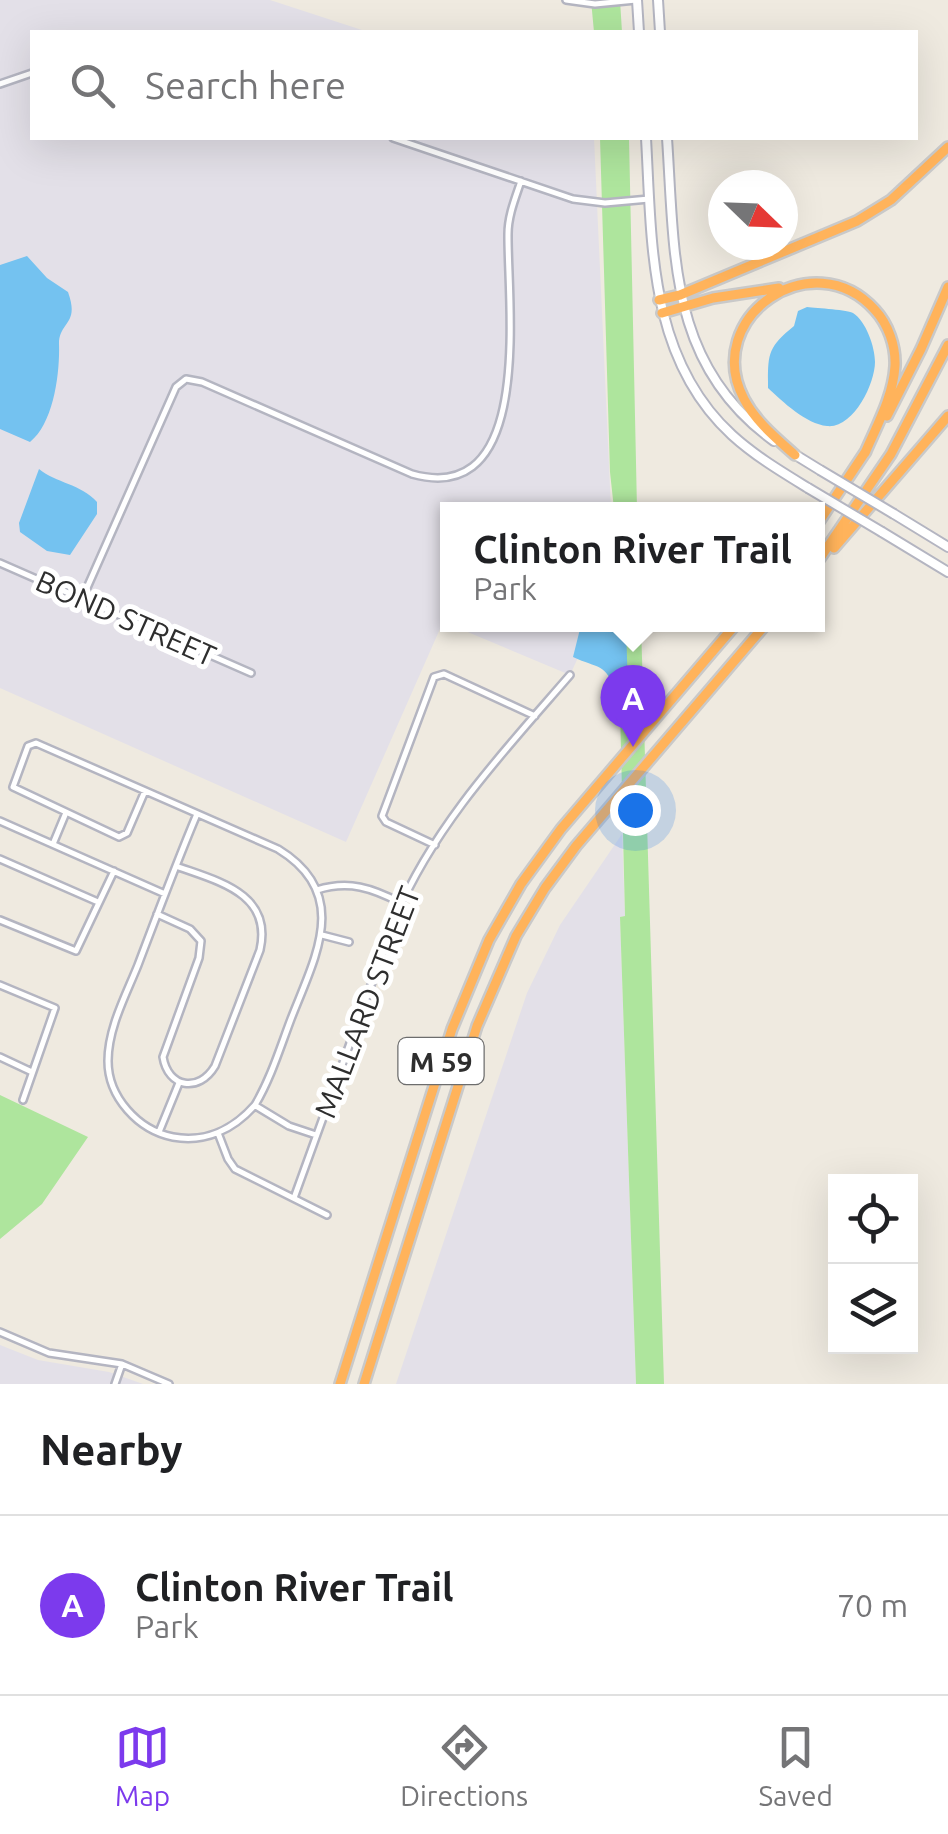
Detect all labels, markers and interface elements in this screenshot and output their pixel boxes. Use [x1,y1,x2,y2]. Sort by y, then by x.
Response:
search box [30,30,918,140]
icon: search [65,58,120,113]
text: Search here [145,64,346,106]
north arrow [708,170,798,260]
popup [440,502,825,632]
text: Clinton River Trail [473,528,792,570]
street label: BOND STREET [31,563,221,673]
text: Park [473,570,537,606]
pin: A [600,664,666,747]
your location [610,785,661,836]
street label: MALLARD STREET [307,881,427,1122]
road number: M 59 [398,1038,484,1084]
map controls [828,1174,918,1354]
button: locate [828,1174,918,1264]
button: layers [828,1264,918,1354]
text: Nearby [40,1426,183,1473]
text: Clinton River Trail [135,1566,453,1608]
text: A [61,1587,84,1623]
text: 70 m [837,1587,908,1623]
text: Park [135,1608,199,1644]
tab: Map [115,1720,170,1811]
tab: Directions [400,1720,528,1811]
tab: Saved [758,1720,833,1811]

